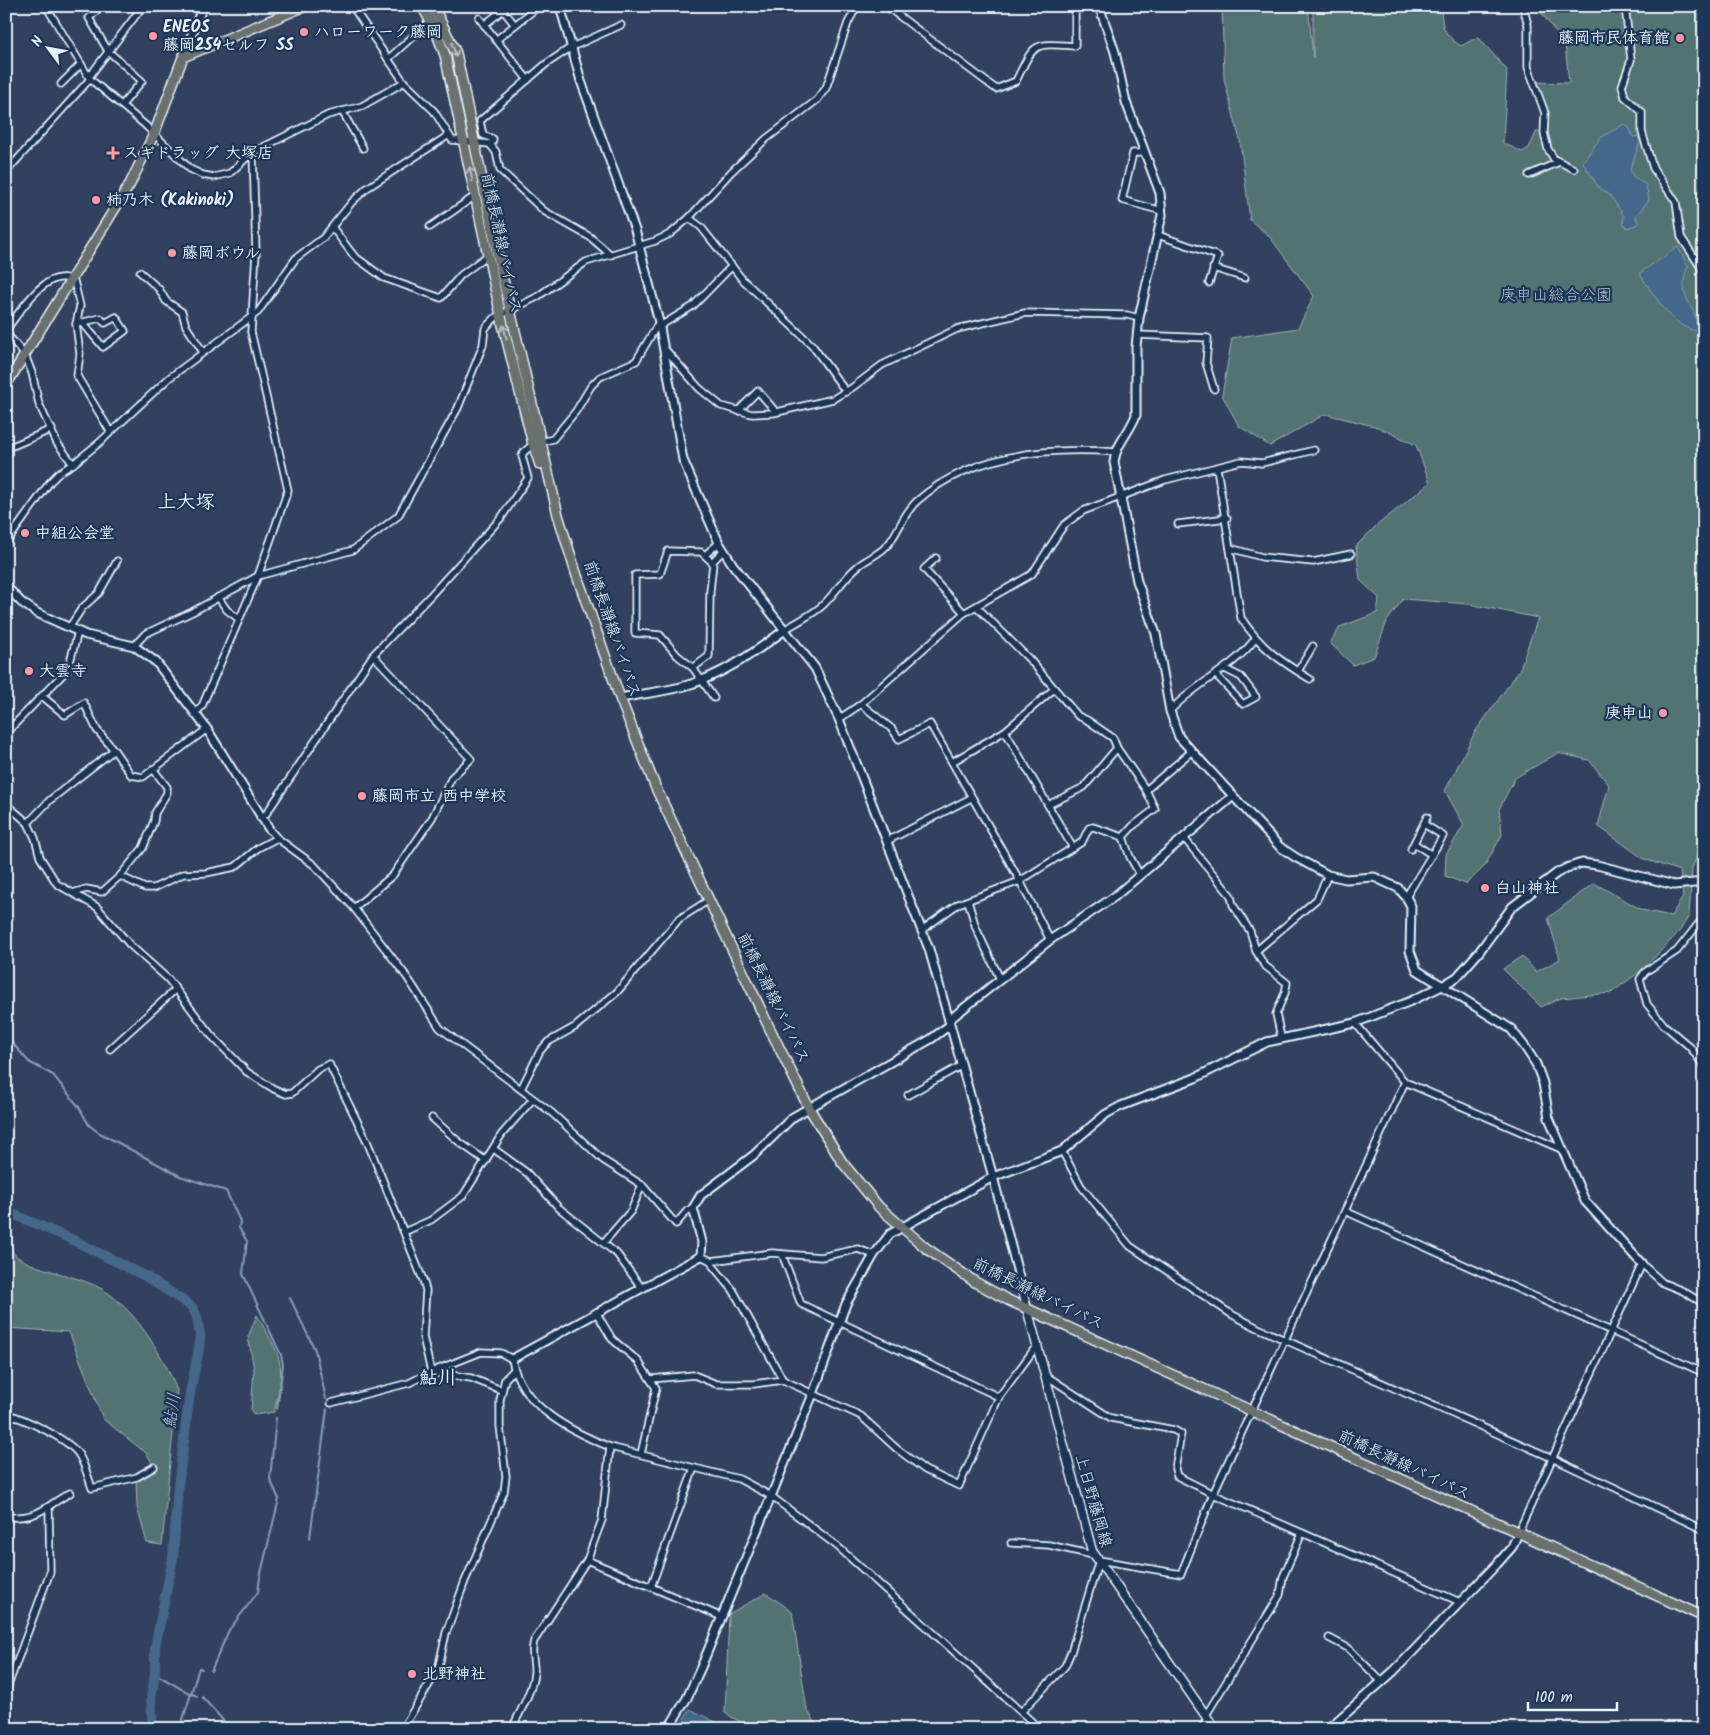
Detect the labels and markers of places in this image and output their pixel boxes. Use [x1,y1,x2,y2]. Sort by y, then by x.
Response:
place label: ENEOS 藤岡254セルフ SS [163,15,294,58]
place label: ハローワーク藤岡 [314,20,442,45]
marker: ハローワーク藤岡 [298,26,310,38]
place label: 藤岡市民体育館 [1558,26,1670,51]
marker: ENEOS 藤岡254セルフ SS [147,30,159,42]
marker: 藤岡市民体育館 [1674,32,1686,44]
place label: スギドラッグ 大塚店 [123,141,273,166]
marker: スギドラッグ 大塚店 [107,147,119,159]
place label: 柿乃木 (Kakinoki) [106,188,234,213]
marker: 柿乃木 (Kakinoki) [90,194,102,206]
place label: 藤岡ボウル [182,241,261,266]
marker: 藤岡ボウル [166,247,178,259]
place label: 中組公会堂 [35,521,115,546]
marker: 中組公会堂 [19,527,31,539]
place label: 大雲寺 [39,659,87,684]
marker: 大雲寺 [23,665,35,677]
place label: 庚申山 [1605,701,1653,726]
marker: 庚申山 [1657,707,1669,719]
place label: 藤岡市立 西中学校 [372,784,506,809]
marker: 藤岡市立 西中学校 [356,790,368,802]
place label: 白山神社 [1495,876,1559,901]
marker: 白山神社 [1479,882,1491,894]
place label: 北野神社 [422,1662,486,1687]
marker: 北野神社 [406,1668,418,1680]

